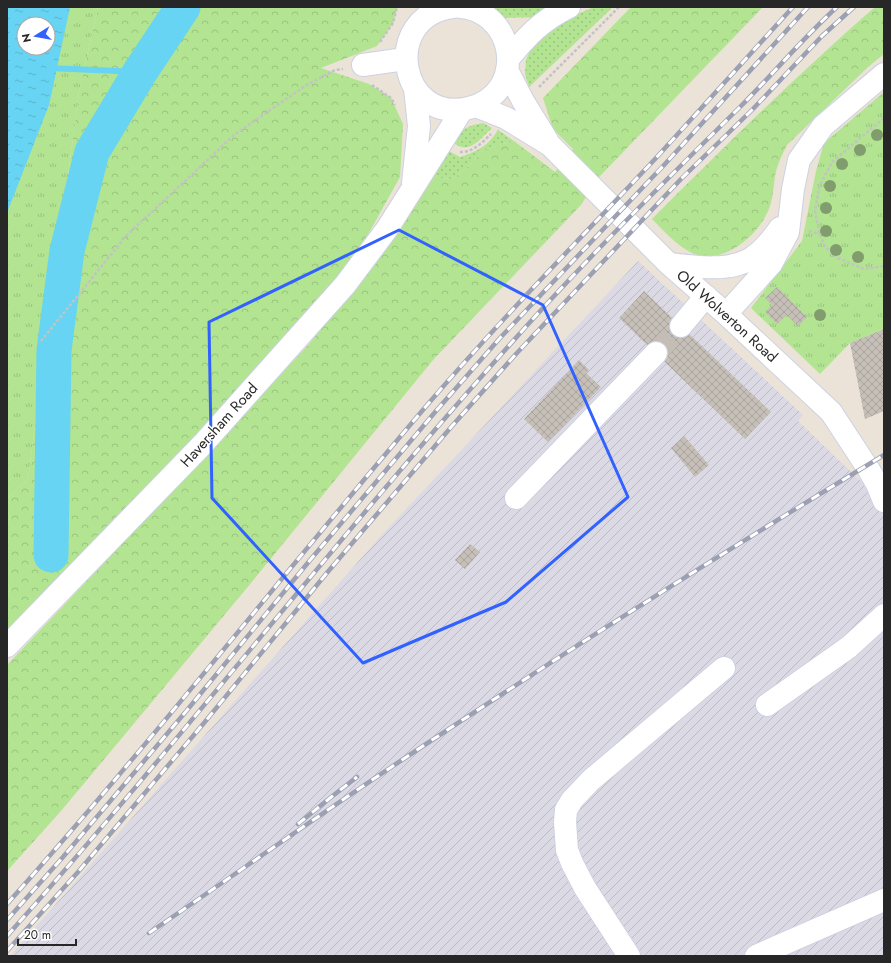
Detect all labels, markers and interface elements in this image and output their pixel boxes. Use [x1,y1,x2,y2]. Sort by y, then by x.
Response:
north arrow [16,16,56,56]
text: N [17,32,35,44]
street label: Old Wolverton Road [672,265,782,367]
street label: Haversham Road [175,378,263,472]
scale bar [18,921,76,947]
text: 20 m [24,926,51,944]

